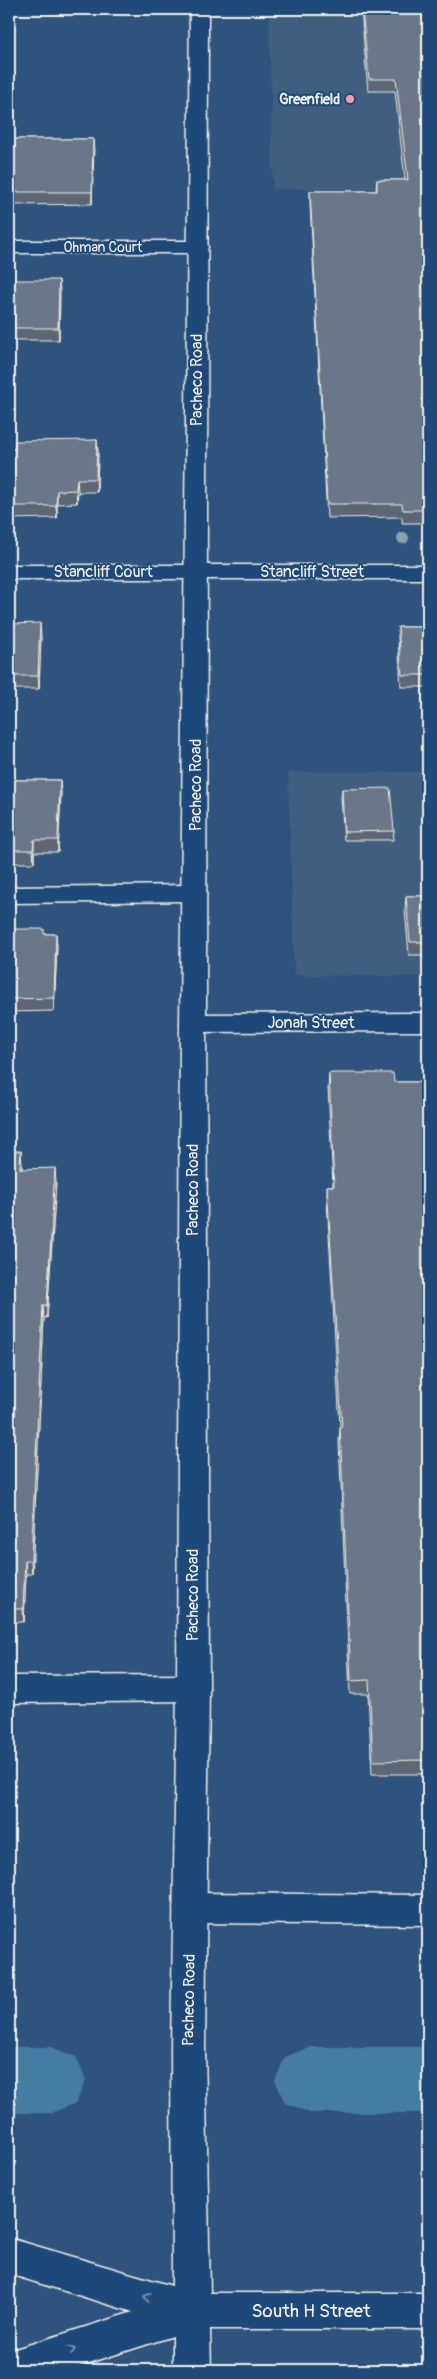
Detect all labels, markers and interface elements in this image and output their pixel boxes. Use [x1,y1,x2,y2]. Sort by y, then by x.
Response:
place label: Greenfield [279,91,340,108]
marker: Greenfield [344,93,356,105]
street label: Ohman Court [64,239,143,256]
street label: Pacheco Road [187,334,207,426]
street label: Stancliff Court [53,562,153,582]
street label: Stancliff Street [260,562,365,582]
street label: Pacheco Road [186,739,206,831]
street label: Jonah Street [268,1013,355,1033]
street label: Pacheco Road [183,1144,203,1236]
street label: Pacheco Road [183,1549,203,1641]
street label: Pacheco Road [178,1954,200,2046]
one-way arrow [143,2293,151,2303]
street label: South H Street [251,2299,371,2323]
one-way arrow [67,2346,76,2356]

